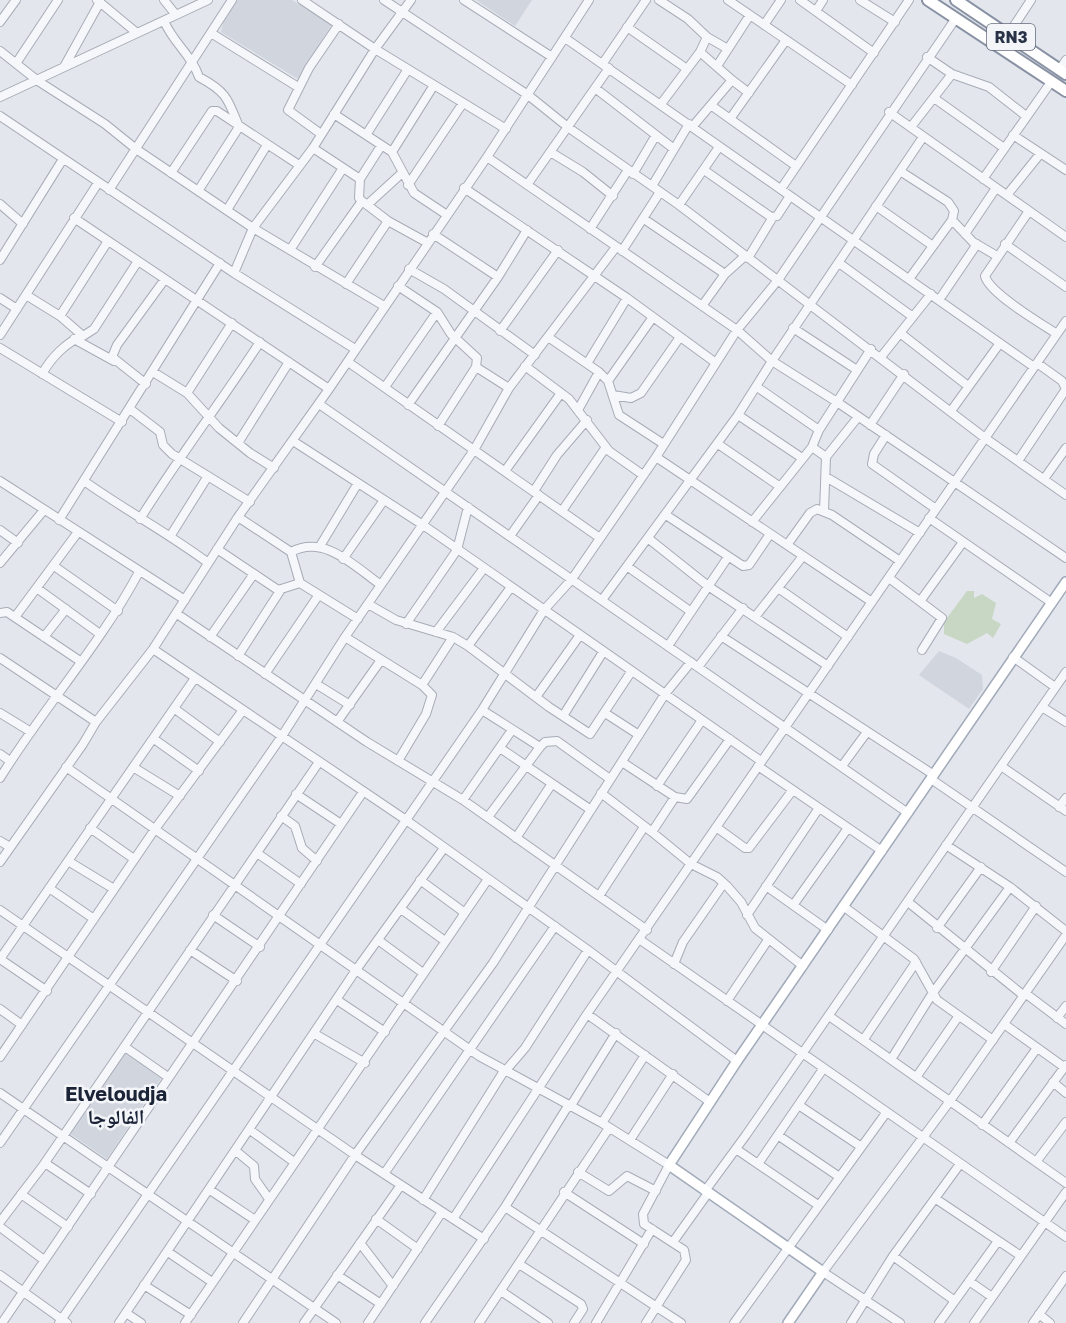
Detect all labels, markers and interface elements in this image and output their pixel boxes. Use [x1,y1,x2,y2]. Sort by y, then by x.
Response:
road number: RN3 [987,24,1035,50]
district label: Elveloudja الفالوجا [65,1081,167,1129]

